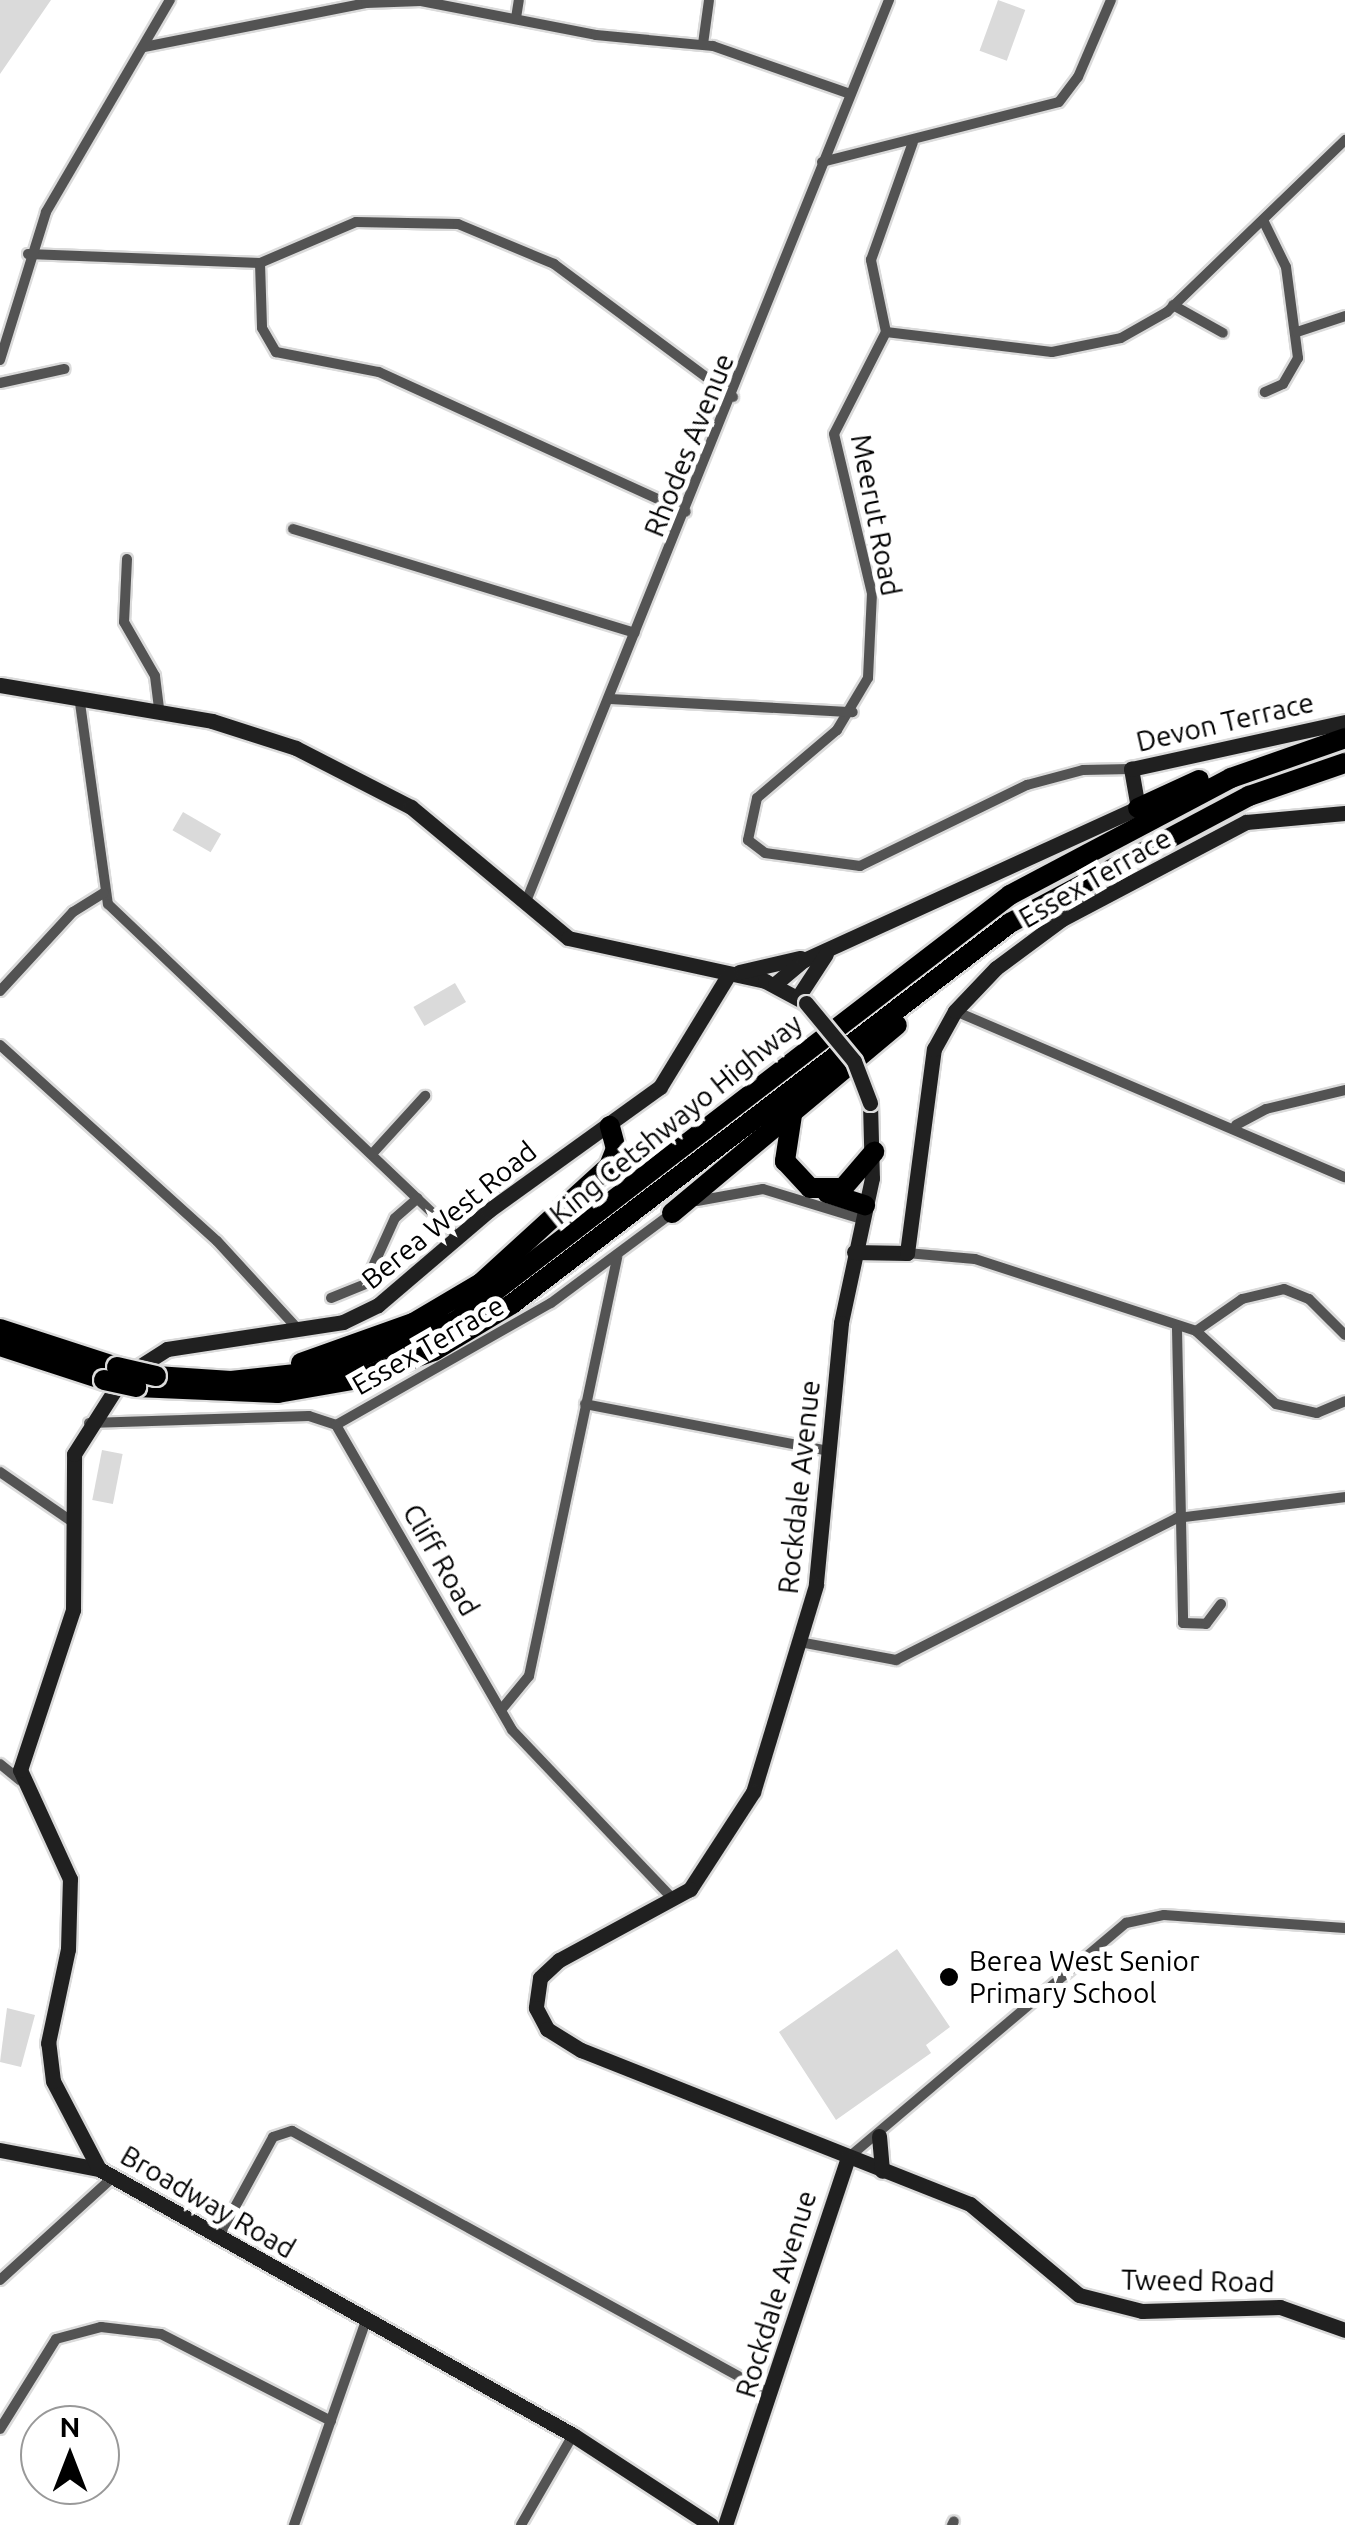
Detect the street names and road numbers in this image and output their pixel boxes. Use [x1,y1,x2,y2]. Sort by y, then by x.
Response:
street label: Rhodes Avenue [637,349,741,541]
street label: Meerut Road [844,431,908,599]
street label: Devon Terrace [1133,685,1317,759]
street label: Essex Terrace [1013,821,1177,935]
street label: King Cetshwayo Highway [543,1007,809,1231]
street label: Berea West Road [355,1134,543,1296]
street label: Essex Terrace [346,1288,510,1402]
street label: Rockdale Avenue [771,1378,827,1596]
street label: Cliff Road [396,1498,486,1622]
street label: Broadway Road [115,2138,301,2266]
street label: Rockdale Avenue [729,2186,823,2402]
street label: Tweed Road [1121,2263,1275,2299]

